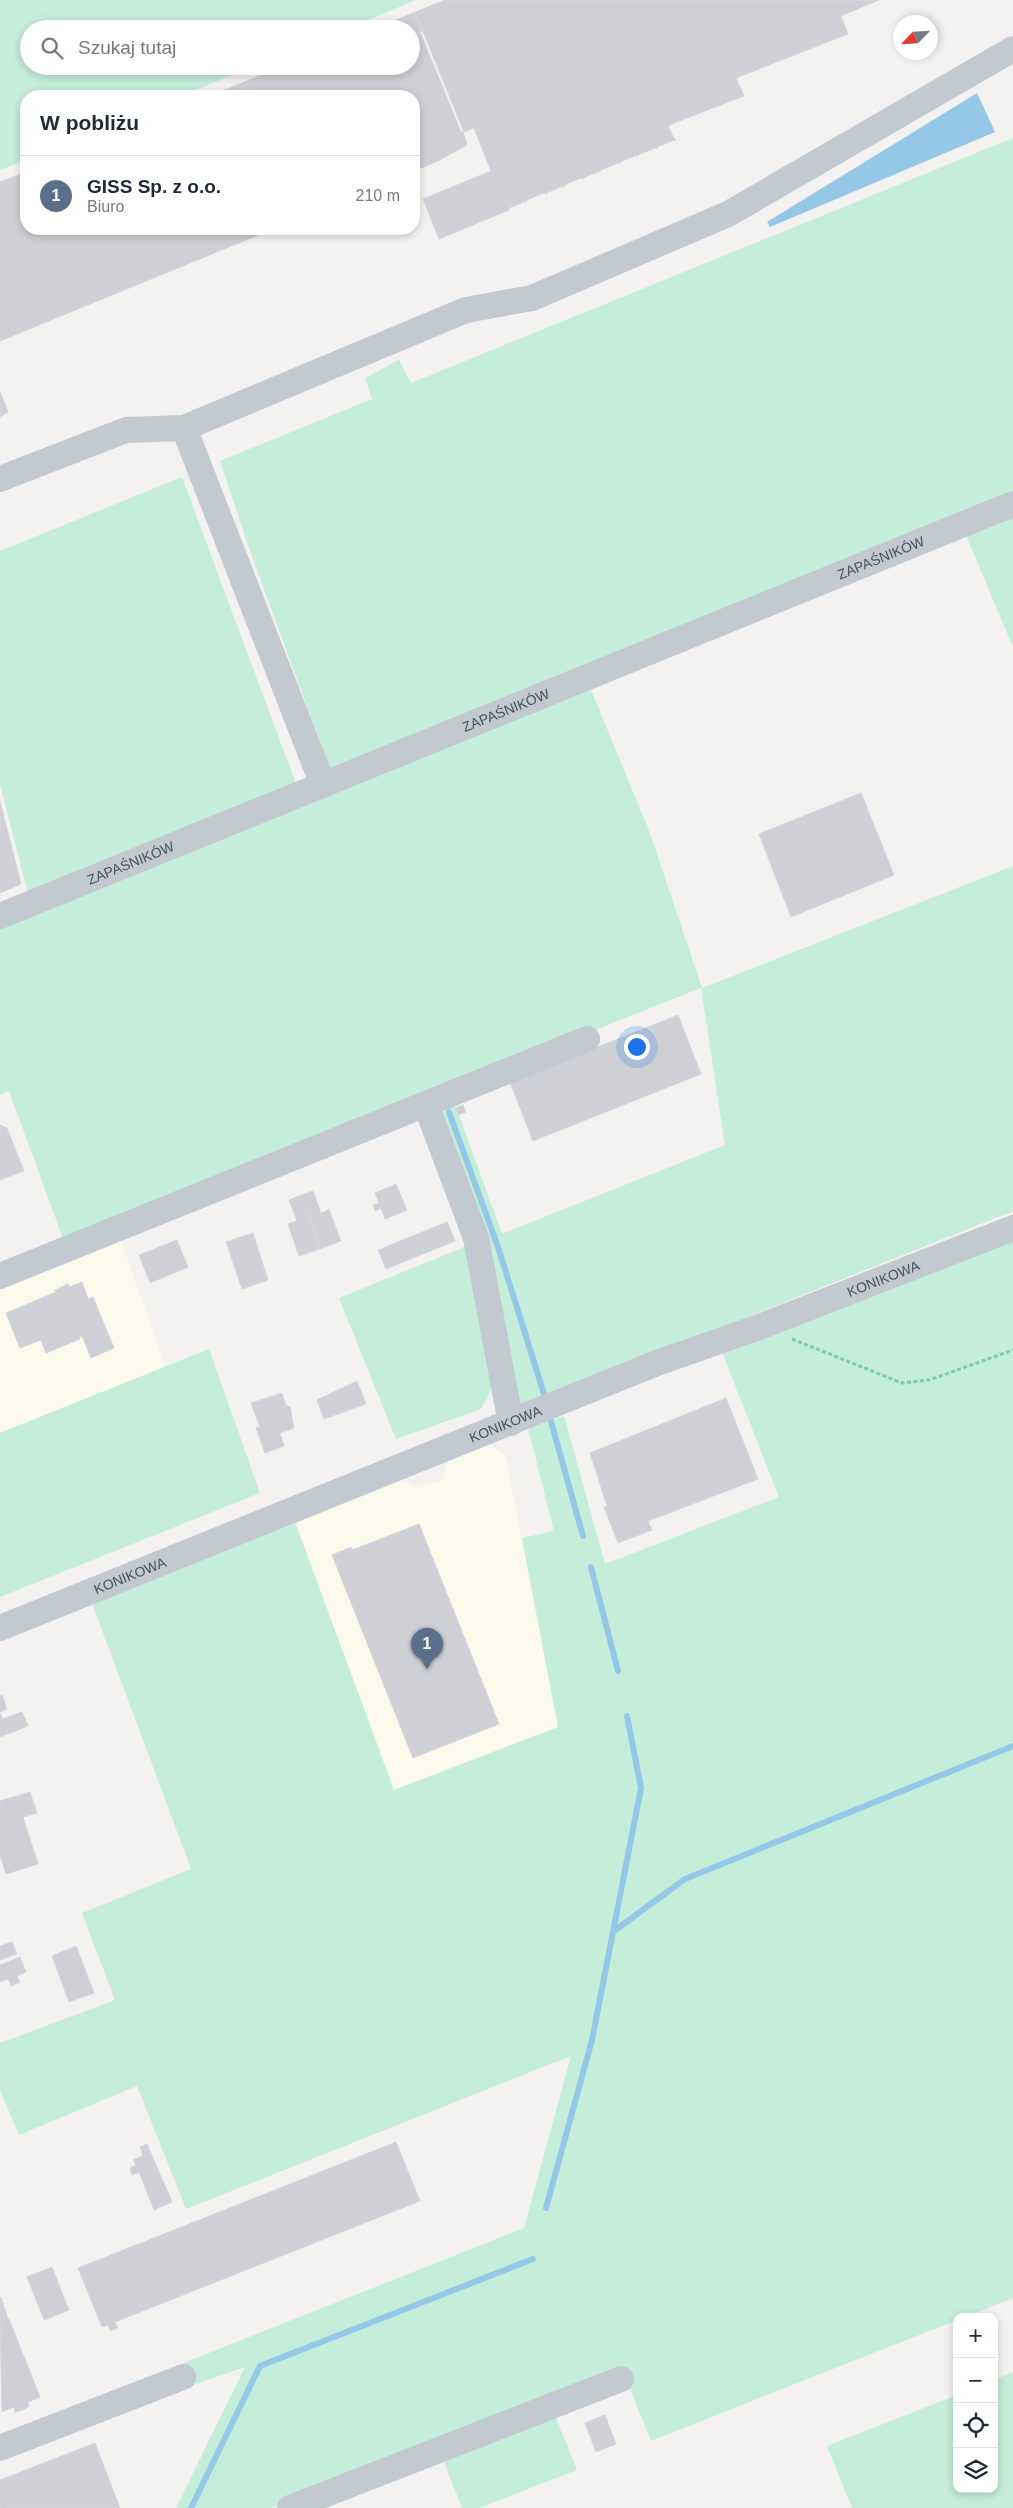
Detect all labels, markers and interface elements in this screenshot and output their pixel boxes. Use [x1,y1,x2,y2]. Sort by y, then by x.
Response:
north arrow [893,15,938,60]
search box [20,20,420,75]
icon: search [38,34,66,62]
text: Szukaj tutaj [78,37,176,58]
text: W pobliżu [40,111,139,134]
text: GISS Sp. z o.o. [87,176,221,197]
text: 1 [52,187,60,204]
text: 210 m [356,187,400,204]
text: Biuro [87,198,124,215]
street label: ZAPAŚNIKÓW [835,533,927,583]
street label: ZAPAŚNIKÓW [460,685,552,735]
street label: ZAPAŚNIKÓW [85,838,177,888]
your location [624,1034,650,1060]
street label: KONIKOWA [845,1257,922,1300]
street label: KONIKOWA [467,1402,545,1446]
street label: KONIKOWA [91,1554,169,1597]
pin: 1 [411,1628,443,1669]
map controls [953,2313,998,2493]
button: + [953,2313,998,2358]
button: − [953,2358,998,2403]
button: locate [953,2403,998,2448]
button: layers [953,2448,998,2493]

